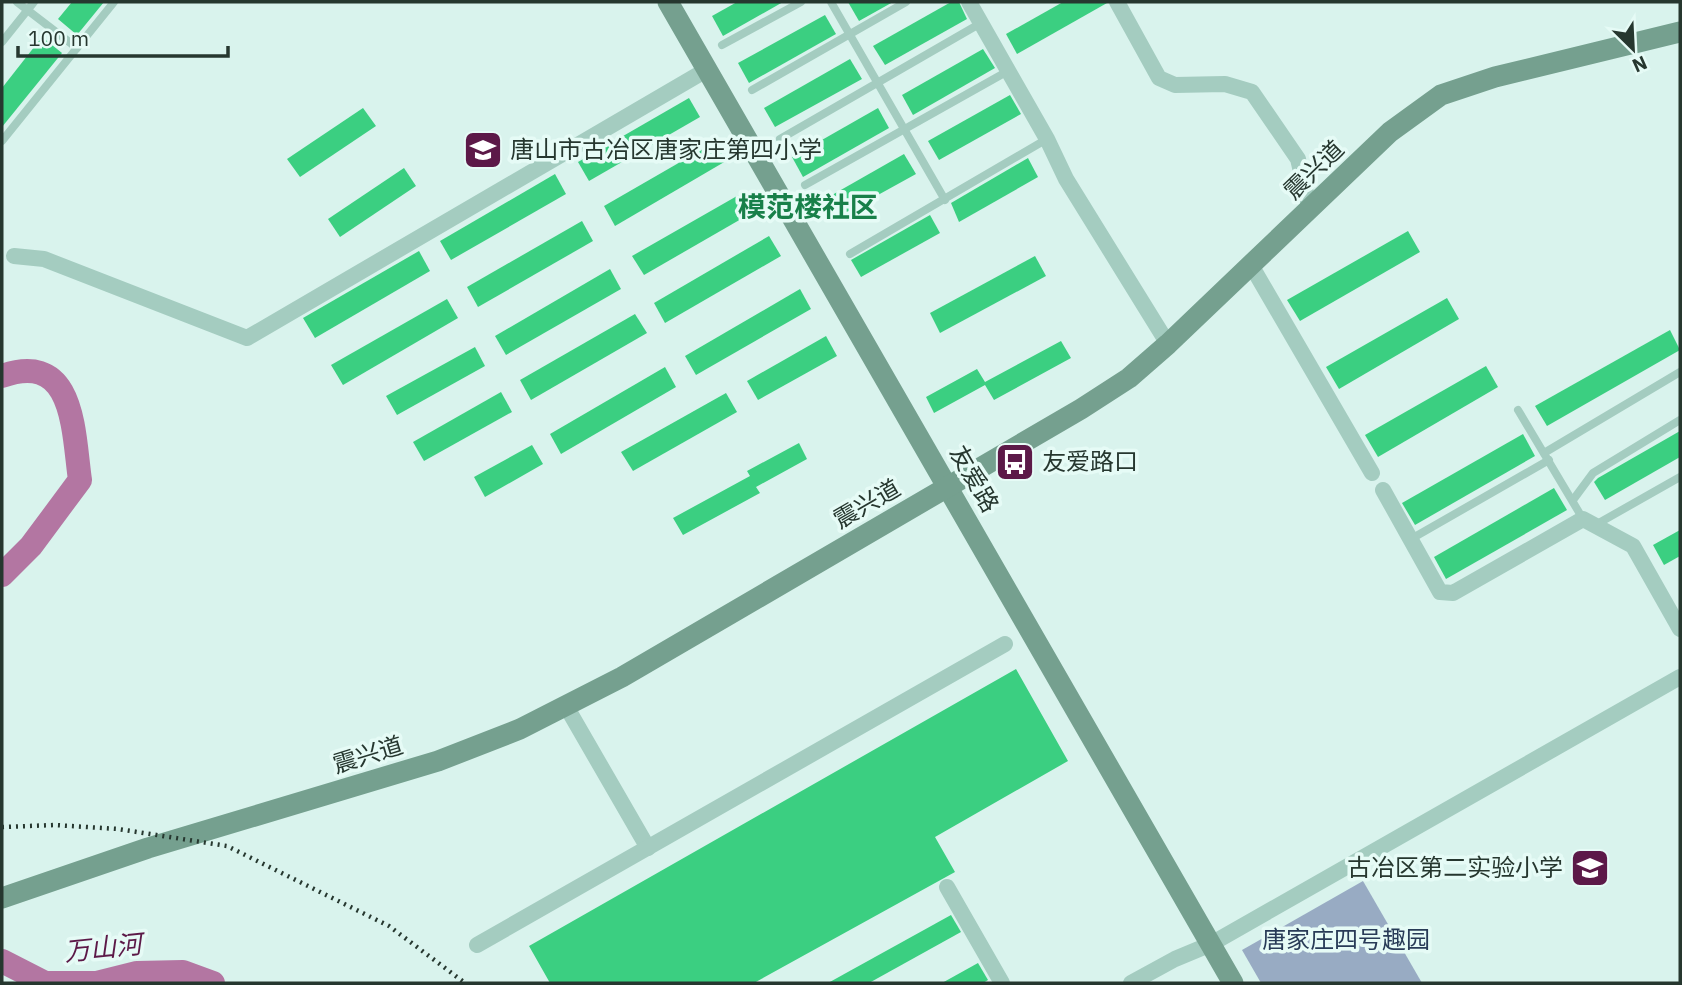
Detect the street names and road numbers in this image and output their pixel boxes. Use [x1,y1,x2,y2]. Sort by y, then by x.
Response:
street label: 震兴道 [1276,133,1350,206]
street label: 友爱路 [943,439,1007,518]
street label: 震兴道 [827,471,906,535]
street label: 震兴道 [329,728,407,780]

